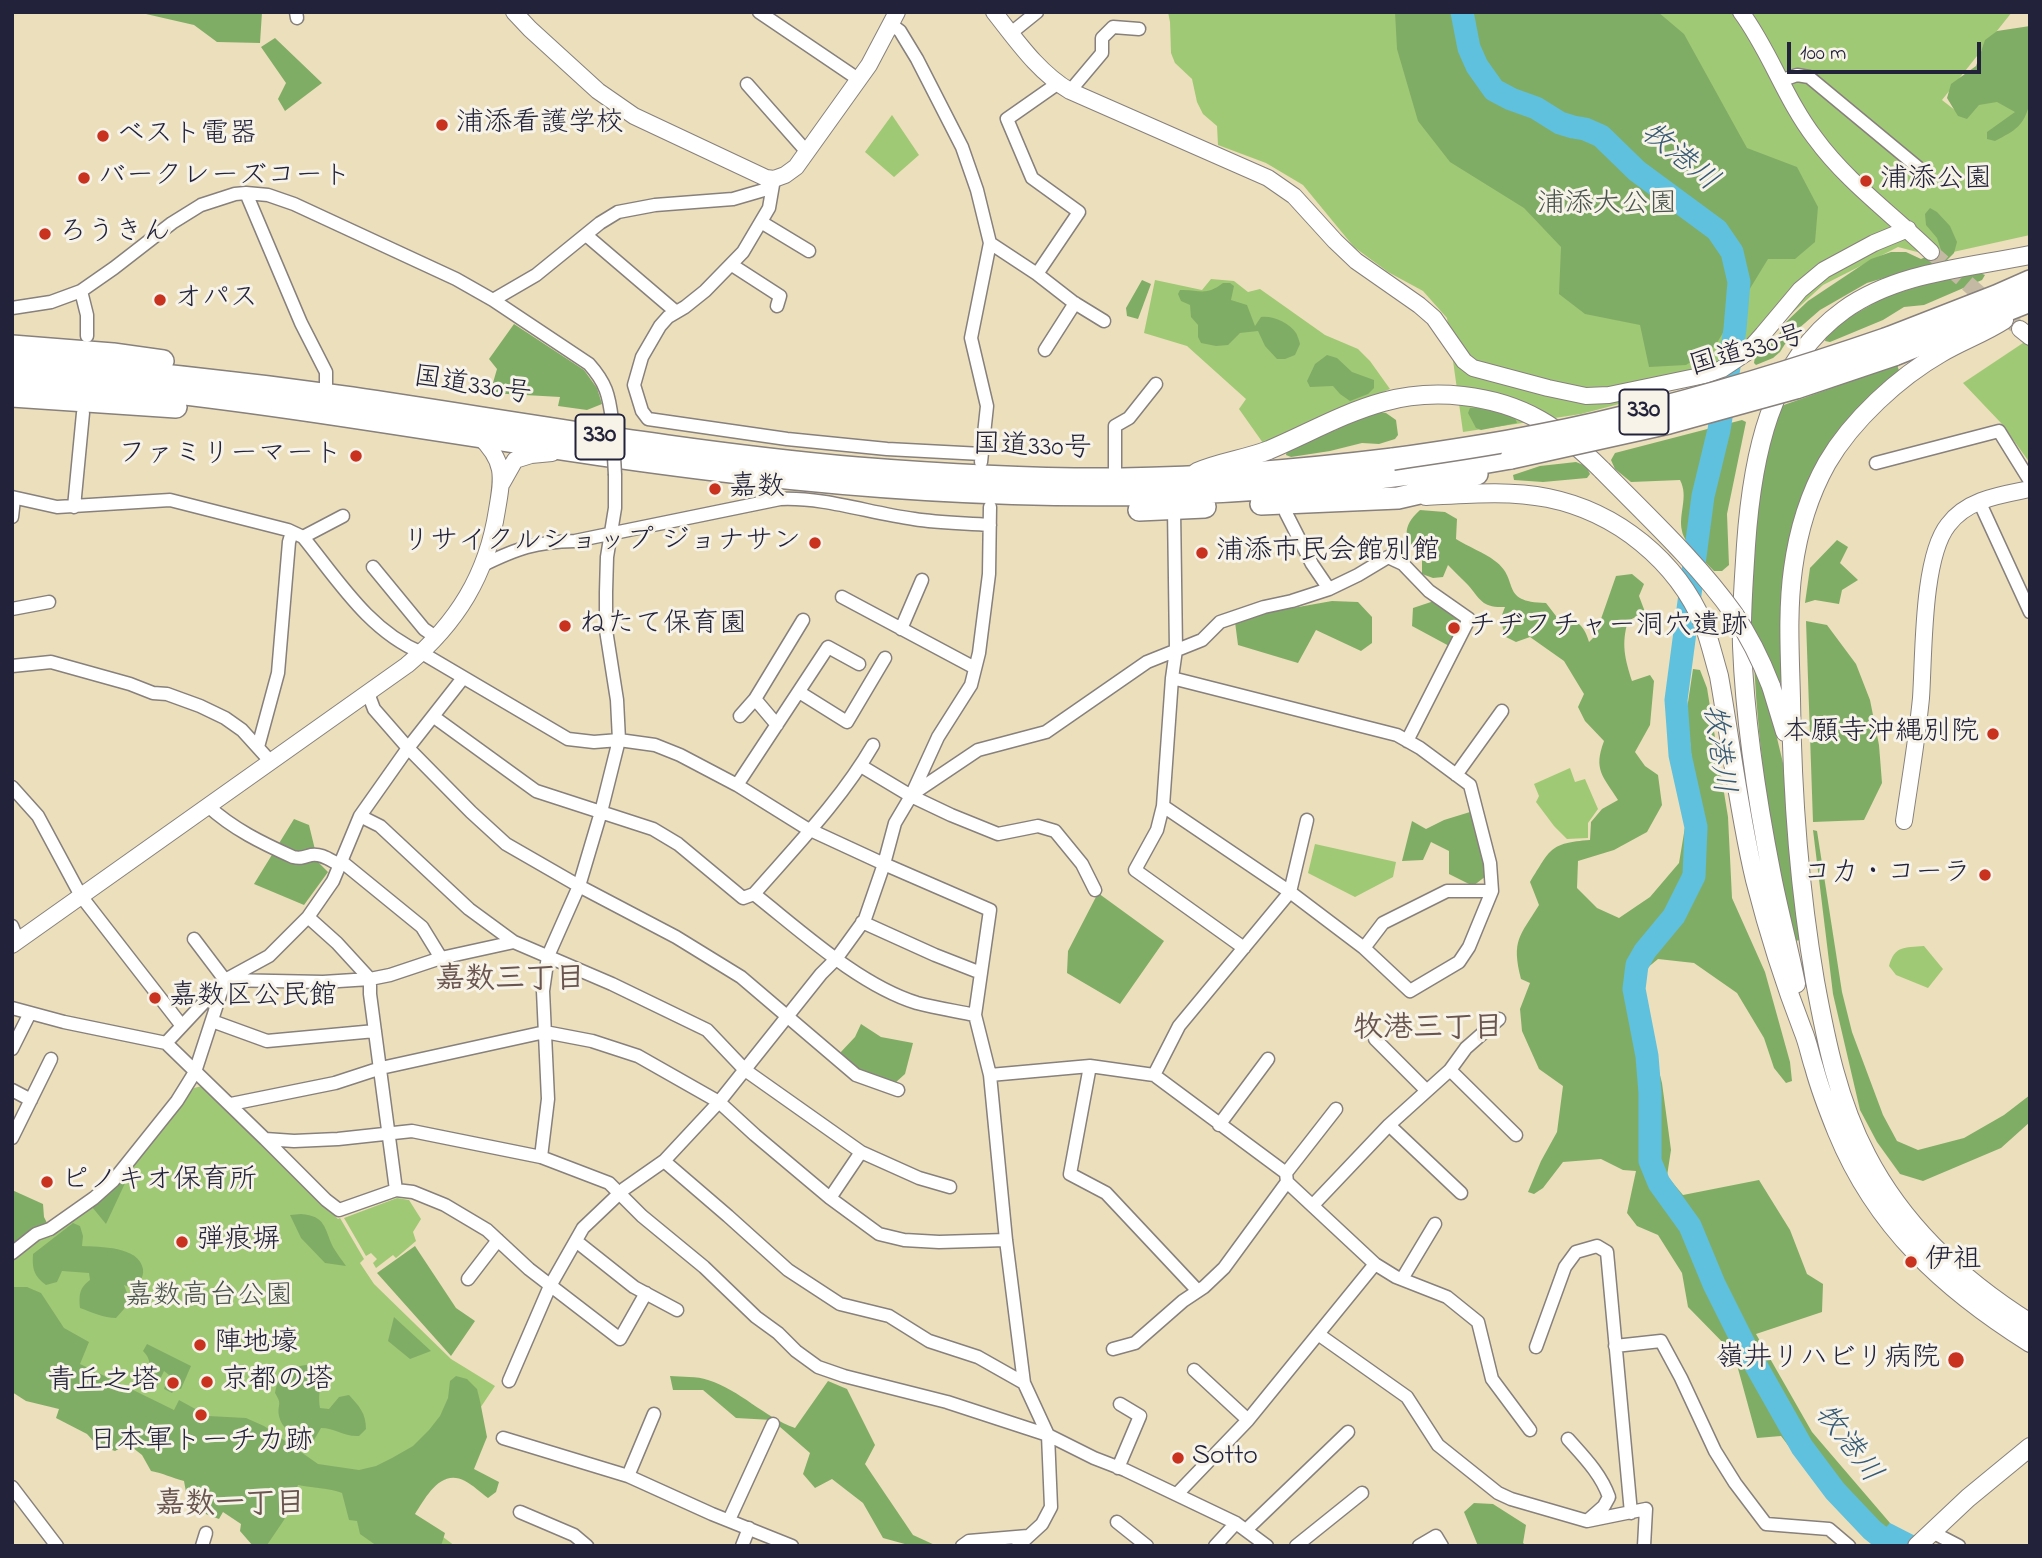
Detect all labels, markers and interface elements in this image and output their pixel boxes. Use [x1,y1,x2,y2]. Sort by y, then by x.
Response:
scale bar [1790,28,1984,72]
text: 100 m [1800,39,1846,69]
place label: 浦添看護学校 [456,108,624,142]
marker: 浦添看護学校 [434,117,450,133]
water label: 牧港川 [1632,117,1724,201]
place label: ベスト電器 [117,119,257,153]
marker: ベスト電器 [95,128,111,144]
place label: バークレーズコート [98,161,351,195]
place label: 浦添公園 [1880,164,1992,198]
marker: バークレーズコート [76,170,92,186]
marker: 浦添公園 [1858,173,1874,189]
park label: 浦添大公園 [1537,189,1677,223]
place label: ろうきん [59,217,171,251]
marker: ろうきん [37,226,53,242]
place label: オパス [174,283,258,317]
marker: オパス [152,292,168,308]
street label: 国道330号 [1686,320,1810,386]
street label: 国道330号 [410,362,534,414]
road number: 330 [1620,390,1668,434]
road number: 330 [576,414,624,460]
street label: 国道330号 [972,430,1092,468]
place label: ファミリーマート [118,439,342,473]
marker: ファミリーマート [348,448,364,464]
place label: 嘉数 [729,472,785,506]
marker: 嘉数 [707,481,723,497]
place label: リサイクルショップ ジョナサン [402,526,801,560]
marker: リサイクルショップ ジョナサン [807,535,823,551]
place label: 浦添市民会館別館 [1216,536,1440,570]
marker: 浦添市民会館別館 [1194,545,1210,561]
place label: ねたて保育園 [579,609,747,643]
place label: チヂフチャー洞穴遺跡 [1468,611,1748,645]
marker: ねたて保育園 [557,618,573,634]
marker: チヂフチャー洞穴遺跡 [1446,620,1462,636]
water label: 牧港川 [1693,702,1739,796]
place label: 本願寺沖縄別院 [1783,717,1979,751]
marker: 本願寺沖縄別院 [1985,726,2001,742]
place label: コカ・コーラ [1803,858,1971,892]
marker: コカ・コーラ [1977,867,1993,883]
district label: 嘉数三丁目 [435,964,585,1000]
place label: 嘉数区公民館 [169,981,337,1015]
marker: 嘉数区公民館 [147,990,163,1006]
district label: 牧港三丁目 [1353,1013,1503,1049]
place label: ピノキオ保育所 [61,1165,257,1199]
marker: ピノキオ保育所 [39,1174,55,1190]
place label: 弾痕塀 [196,1225,280,1259]
marker: 弾痕塀 [174,1234,190,1250]
place label: 伊祖 [1925,1245,1981,1279]
marker: 伊祖 [1903,1254,1919,1270]
park label: 嘉数高台公園 [125,1281,293,1315]
place label: 陣地壕 [214,1328,298,1362]
marker: 陣地壕 [192,1337,208,1353]
place label: 嶺井リハビリ病院 [1716,1343,1940,1377]
marker: 嶺井リハビリ病院 [1946,1350,1966,1370]
place label: 京都の塔 [221,1365,333,1399]
place label: 青丘之塔 [47,1366,159,1400]
marker: 京都の塔 [199,1374,215,1390]
marker: 青丘之塔 [165,1375,181,1391]
water label: 牧港川 [1805,1398,1887,1492]
marker: 日本軍トーチカ跡 [193,1407,209,1423]
place label: 日本軍トーチカ跡 [89,1426,313,1460]
place label: Sotto [1192,1441,1258,1475]
marker: Sotto [1170,1450,1186,1466]
district label: 嘉数一丁目 [155,1489,305,1525]

